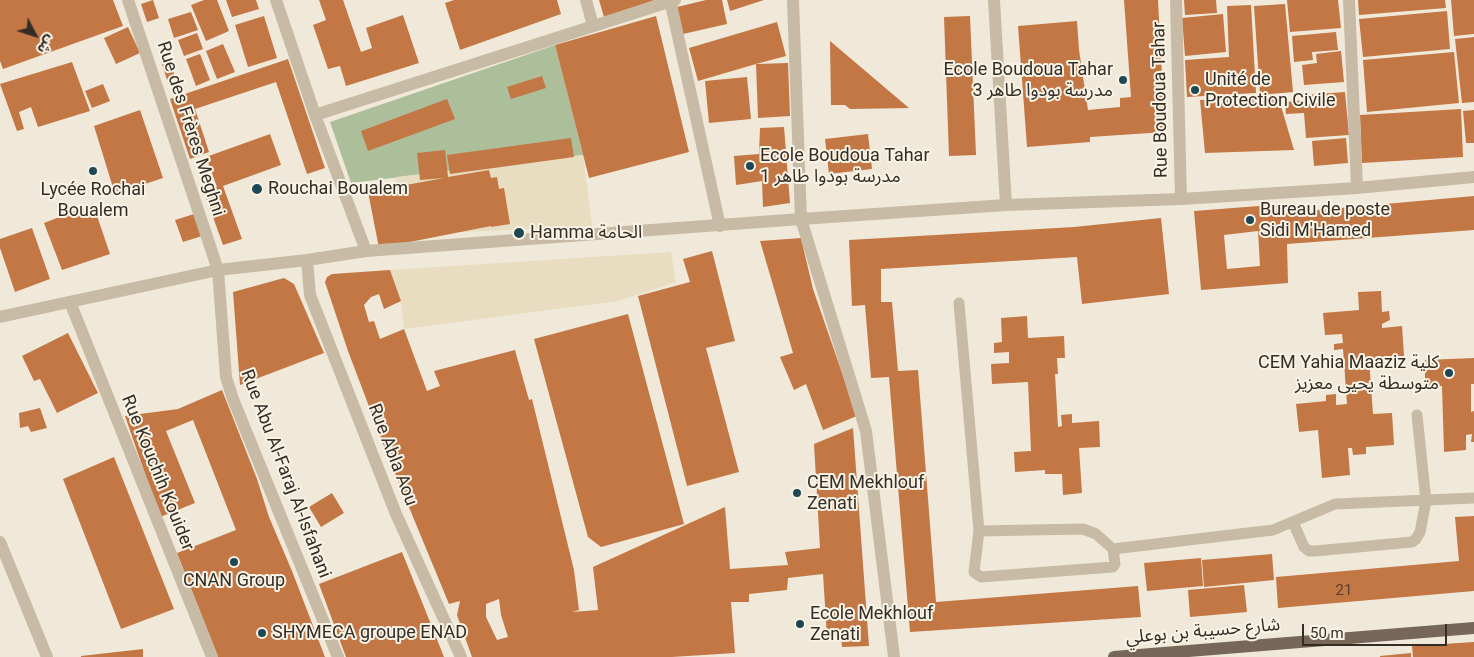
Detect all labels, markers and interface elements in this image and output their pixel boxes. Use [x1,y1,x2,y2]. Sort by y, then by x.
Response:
north arrow [10,10,60,60]
street label: Rue Boudoua Tahar [1149,22,1173,178]
text: ش [34,32,59,57]
street label: Rue des Frères Meghni [152,39,228,219]
place label: Ecole Boudoua Tahar 3 مدرسة بودوا طاهر [944,59,1113,102]
place label: Unité de Protection Civile [1205,69,1335,112]
marker: Ecole Boudoua Tahar 3 مدرسة بودوا طاهر [1117,74,1129,86]
marker: Unité de Protection Civile [1189,84,1201,96]
place label: Ecole Boudoua Tahar 1 مدرسة بودوا طاهر [760,145,929,188]
marker: Ecole Boudoua Tahar 1 مدرسة بودوا طاهر [744,160,756,172]
marker: Lycée Rochai Boualem [87,165,99,177]
place label: Rouchai Boualem [268,178,408,200]
place label: Lycée Rochai Boualem [41,179,145,222]
marker: Rouchai Boualem [250,182,264,196]
place label: Bureau de poste Sidi M'Hamed [1260,199,1390,242]
marker: Bureau de poste Sidi M'Hamed [1244,214,1256,226]
place label: Hamma الحامة [530,222,642,244]
marker: Hamma الحامة [512,226,526,240]
place label: CEM Yahia Maaziz كلية متوسطة يحيى معزيز [1258,352,1439,394]
street label: Rue Abu Al-Faraj Al-Isfahani [235,367,335,581]
marker: CEM Yahia Maaziz كلية متوسطة يحيى معزيز [1443,367,1455,379]
street label: Rue Kouchih Kouider [116,392,198,554]
street label: Rue Abla Aou [363,401,421,509]
place label: CEM Mekhlouf Zenati [807,472,924,514]
marker: CEM Mekhlouf Zenati [791,487,803,499]
marker: CNAN Group [228,556,240,568]
place label: CNAN Group [183,570,285,592]
house number: 21 [1336,582,1352,600]
place label: Ecole Mekhlouf Zenati [810,603,933,646]
street label: شارع حسيبة بن بوعلي [1125,614,1281,650]
scale bar [1304,614,1449,646]
marker: Ecole Mekhlouf Zenati [794,618,806,630]
place label: SHYMECA groupe ENAD [272,622,467,644]
text: 50 m [1310,624,1344,642]
marker: SHYMECA groupe ENAD [256,627,268,639]

